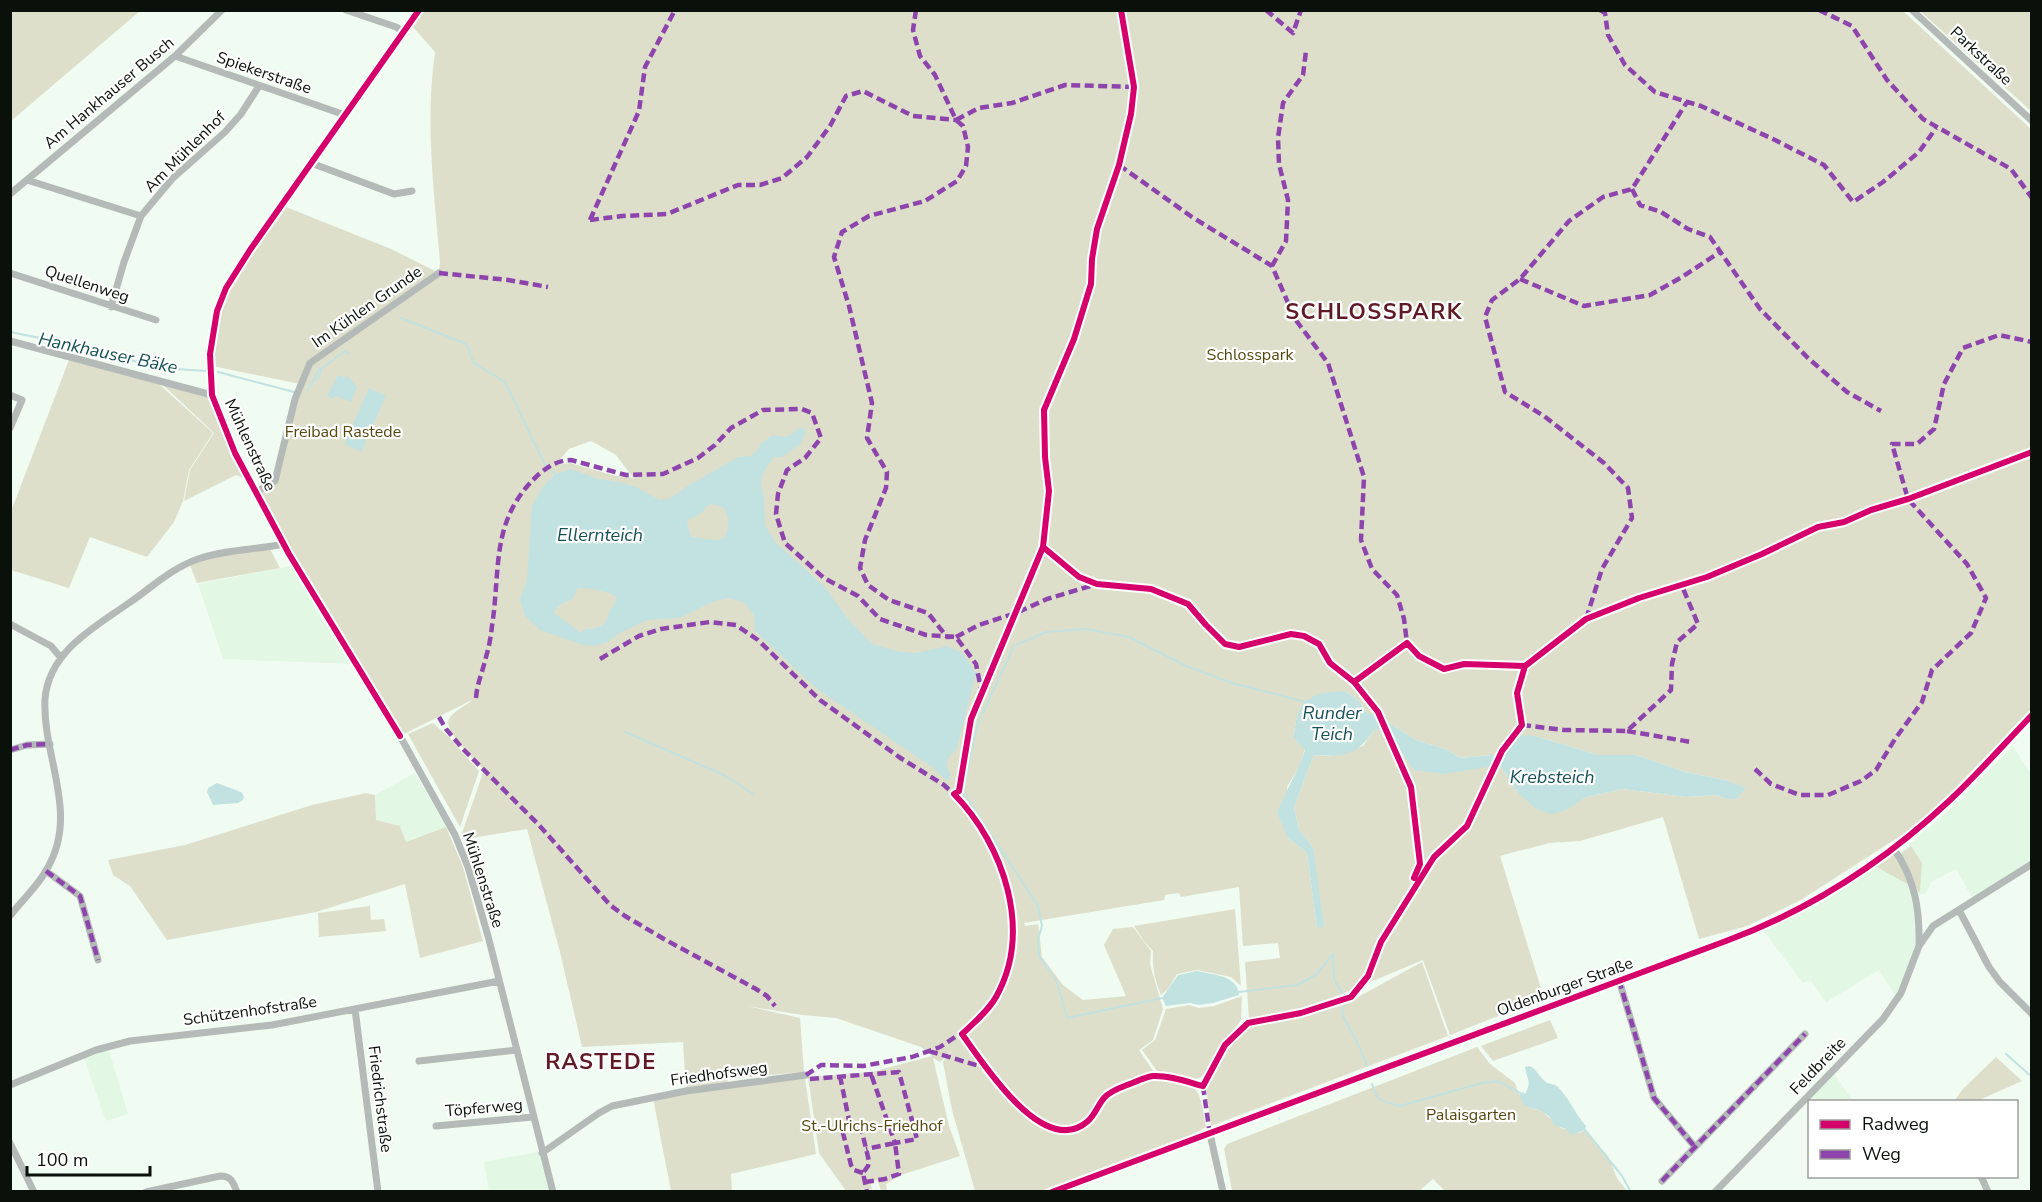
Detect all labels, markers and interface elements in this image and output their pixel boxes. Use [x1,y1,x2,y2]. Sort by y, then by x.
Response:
street label: Parkstraße [1945,22,2017,90]
street label: Am Hankhauser Busch [39,32,179,154]
street label: Spiekerstraße [214,46,314,100]
street label: Am Mühlenhof [139,106,231,198]
street label: Quellenweg [42,260,132,308]
street label: Im Kühlen Grunde [308,261,426,353]
district label: SCHLOSSPARK [1285,297,1463,327]
water label: Hankhauser Bäke [36,327,180,380]
park label: Schlosspark [1207,344,1294,366]
street label: Mühlenstraße [219,395,281,495]
park label: Freibad Rastede [285,421,401,443]
water label: Ellernteich [557,523,643,547]
water label: Runder Teich [1303,701,1362,746]
water label: Krebsteich [1510,765,1594,789]
street label: Mühlenstraße [457,829,509,931]
street label: Oldenburger Straße [1494,952,1636,1022]
street label: Schützenhofstraße [182,991,318,1031]
street label: Feldbreite [1785,1032,1851,1100]
street label: Friedrichstraße [363,1044,397,1154]
district label: RASTEDE [545,1047,657,1077]
street label: Friedhofsweg [669,1056,769,1092]
street label: Töpferweg [444,1094,524,1122]
legend [1808,1100,2018,1178]
park label: Palaisgarten [1426,1104,1516,1126]
text: Radweg [1862,1112,1929,1136]
park label: St.-Ulrichs-Friedhof [801,1115,943,1137]
scale bar [27,1139,150,1177]
text: Weg [1862,1142,1901,1166]
text: 100 m [36,1148,88,1172]

